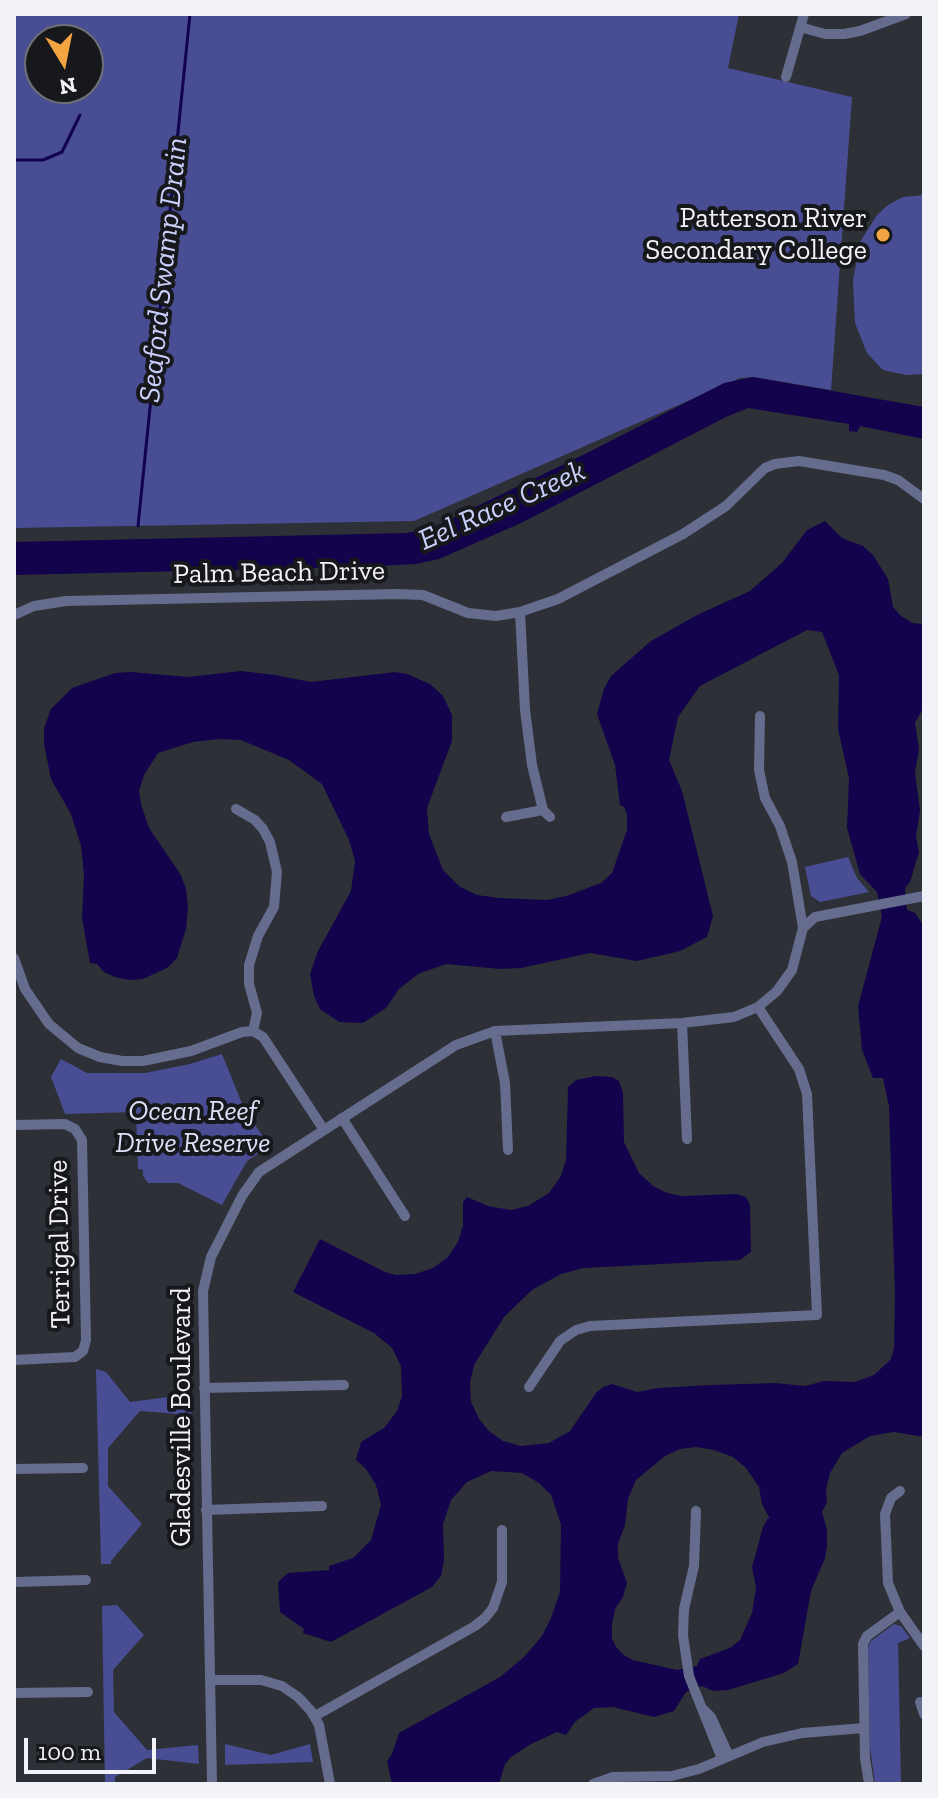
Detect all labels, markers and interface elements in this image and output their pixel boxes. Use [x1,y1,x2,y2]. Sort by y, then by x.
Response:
north arrow [24,24,104,104]
text: N [57,71,78,101]
water label: Seaford Swamp Drain [132,136,196,404]
place label: Patterson River Secondary College [645,202,867,268]
marker: Patterson River Secondary College [874,226,892,244]
water label: Eel Race Creek [413,453,591,559]
street label: Palm Beach Drive [173,554,385,592]
park label: Ocean Reef Drive Reserve [116,1095,270,1161]
street label: Terrigal Drive [42,1159,78,1329]
street label: Gladesville Boulevard [165,1287,199,1547]
scale bar [28,1722,160,1772]
text: 100 m [38,1737,101,1766]

